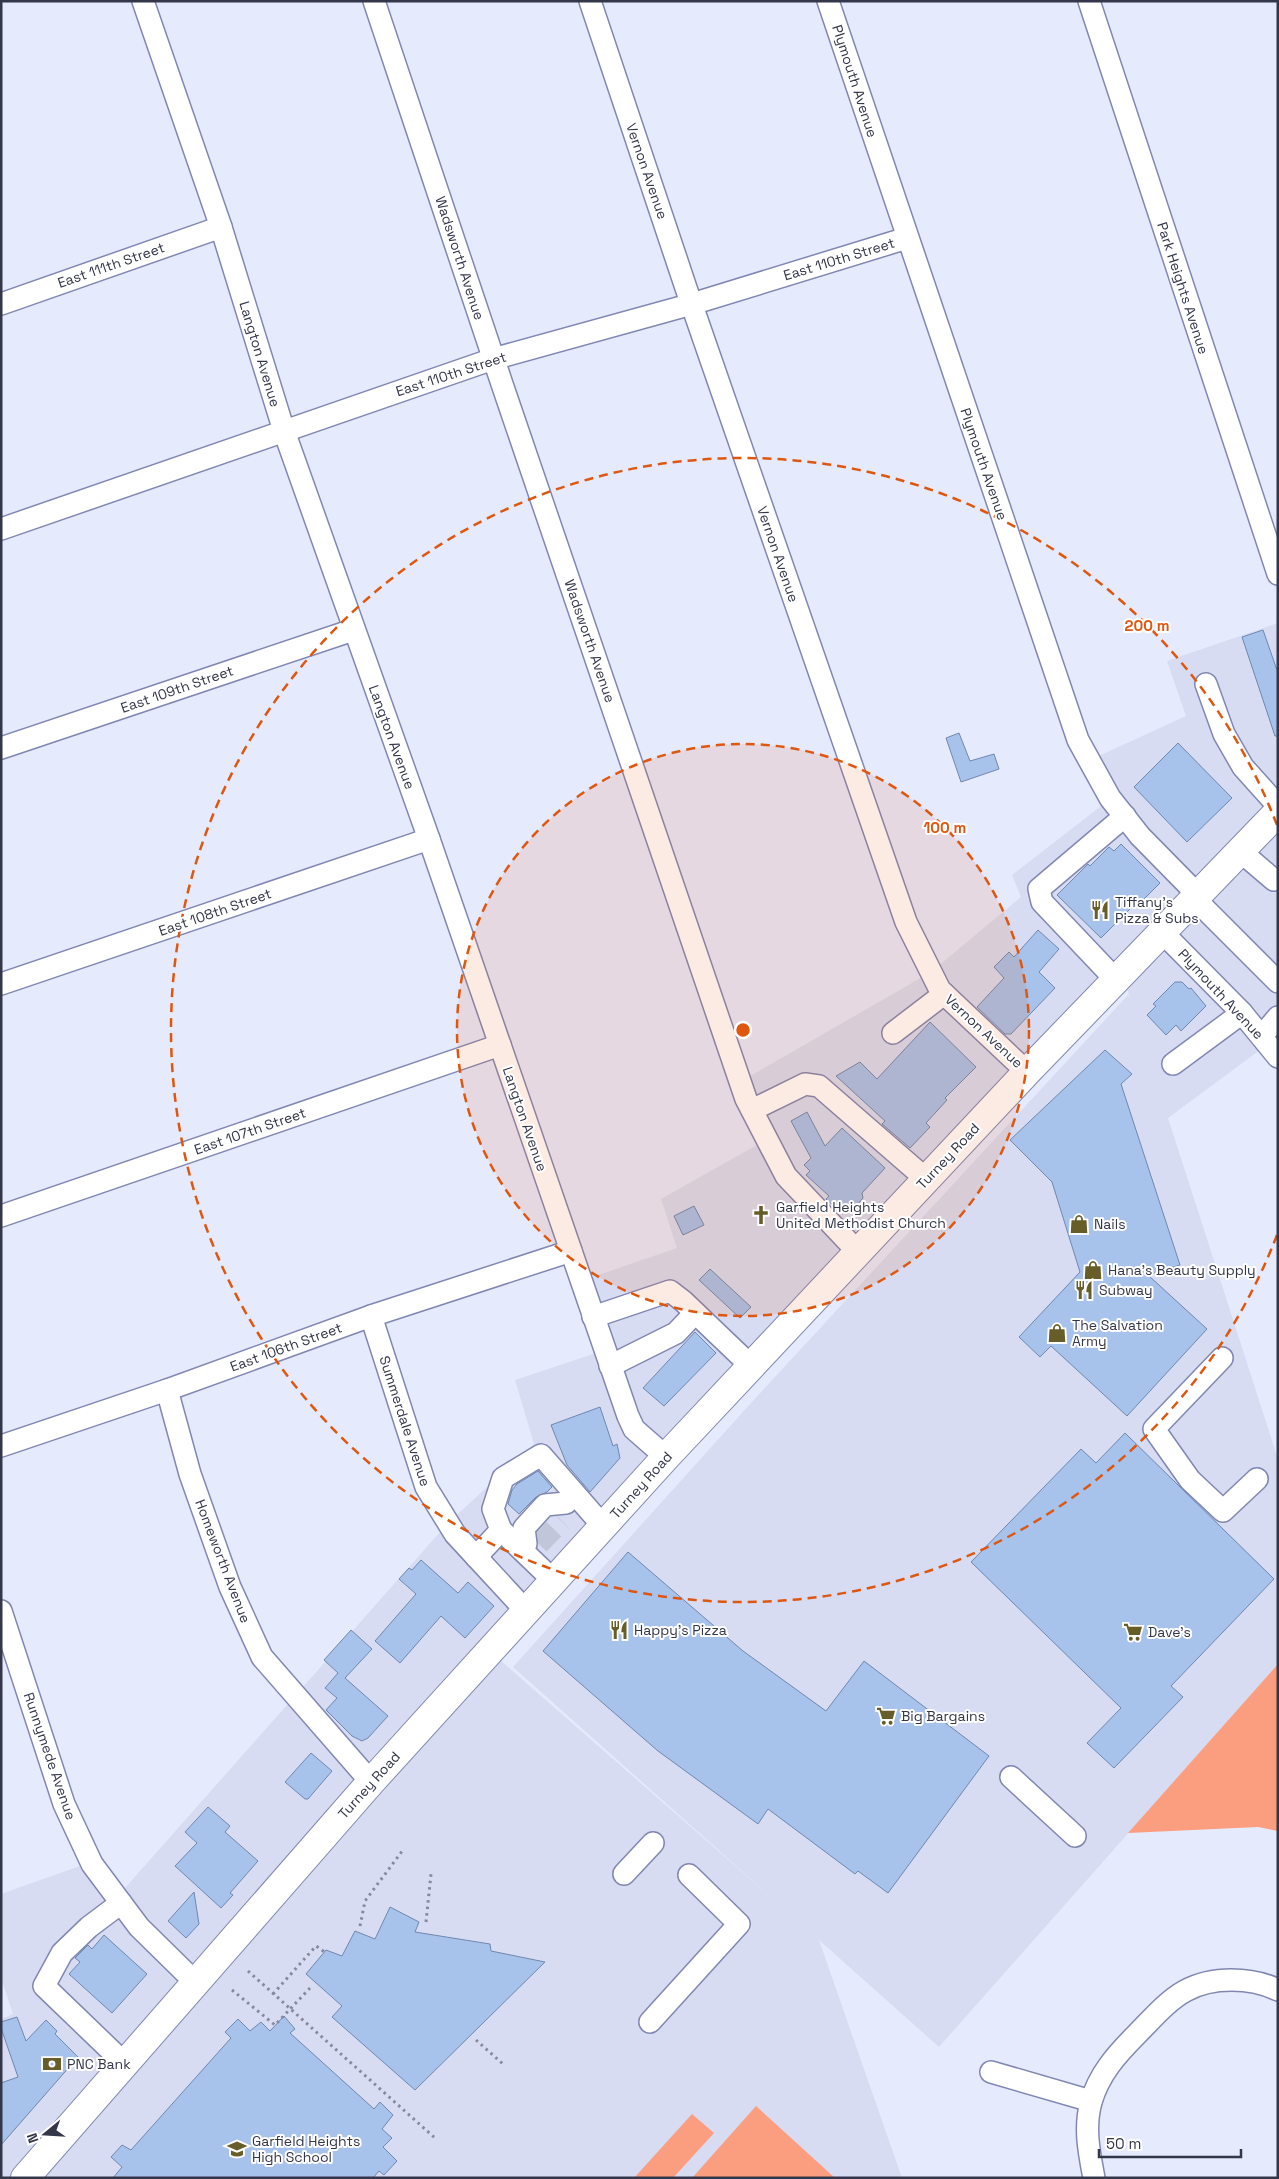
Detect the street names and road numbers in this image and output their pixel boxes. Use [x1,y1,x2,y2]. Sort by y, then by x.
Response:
street label: Plymouth Avenue [828,22,882,140]
street label: Vernon Avenue [622,121,672,221]
street label: Wadsworth Avenue [431,194,489,322]
street label: Park Heights Avenue [1153,220,1213,356]
street label: East 110th Street [781,234,897,284]
street label: East 111th Street [55,238,167,292]
street label: Langton Avenue [235,299,285,409]
street label: East 110th Street [393,348,509,400]
street label: Plymouth Avenue [956,405,1012,523]
street label: Vernon Avenue [753,504,803,604]
street label: Wadsworth Avenue [560,577,620,705]
street label: East 109th Street [118,661,236,717]
street label: Langton Avenue [365,682,419,792]
street label: East 108th Street [156,884,274,940]
street label: Plymouth Avenue [1174,945,1268,1043]
street label: Vernon Avenue [941,990,1027,1072]
street label: Langton Avenue [499,1064,551,1174]
street label: East 107th Street [192,1103,308,1159]
street label: Turney Road [913,1119,983,1193]
street label: East 106th Street [228,1318,344,1376]
street label: Summerdale Avenue [375,1353,435,1489]
street label: Turney Road [606,1448,676,1522]
street label: Homeworth Avenue [191,1497,255,1625]
street label: Runnymede Avenue [20,1690,80,1822]
street label: Turney Road [334,1748,404,1822]

